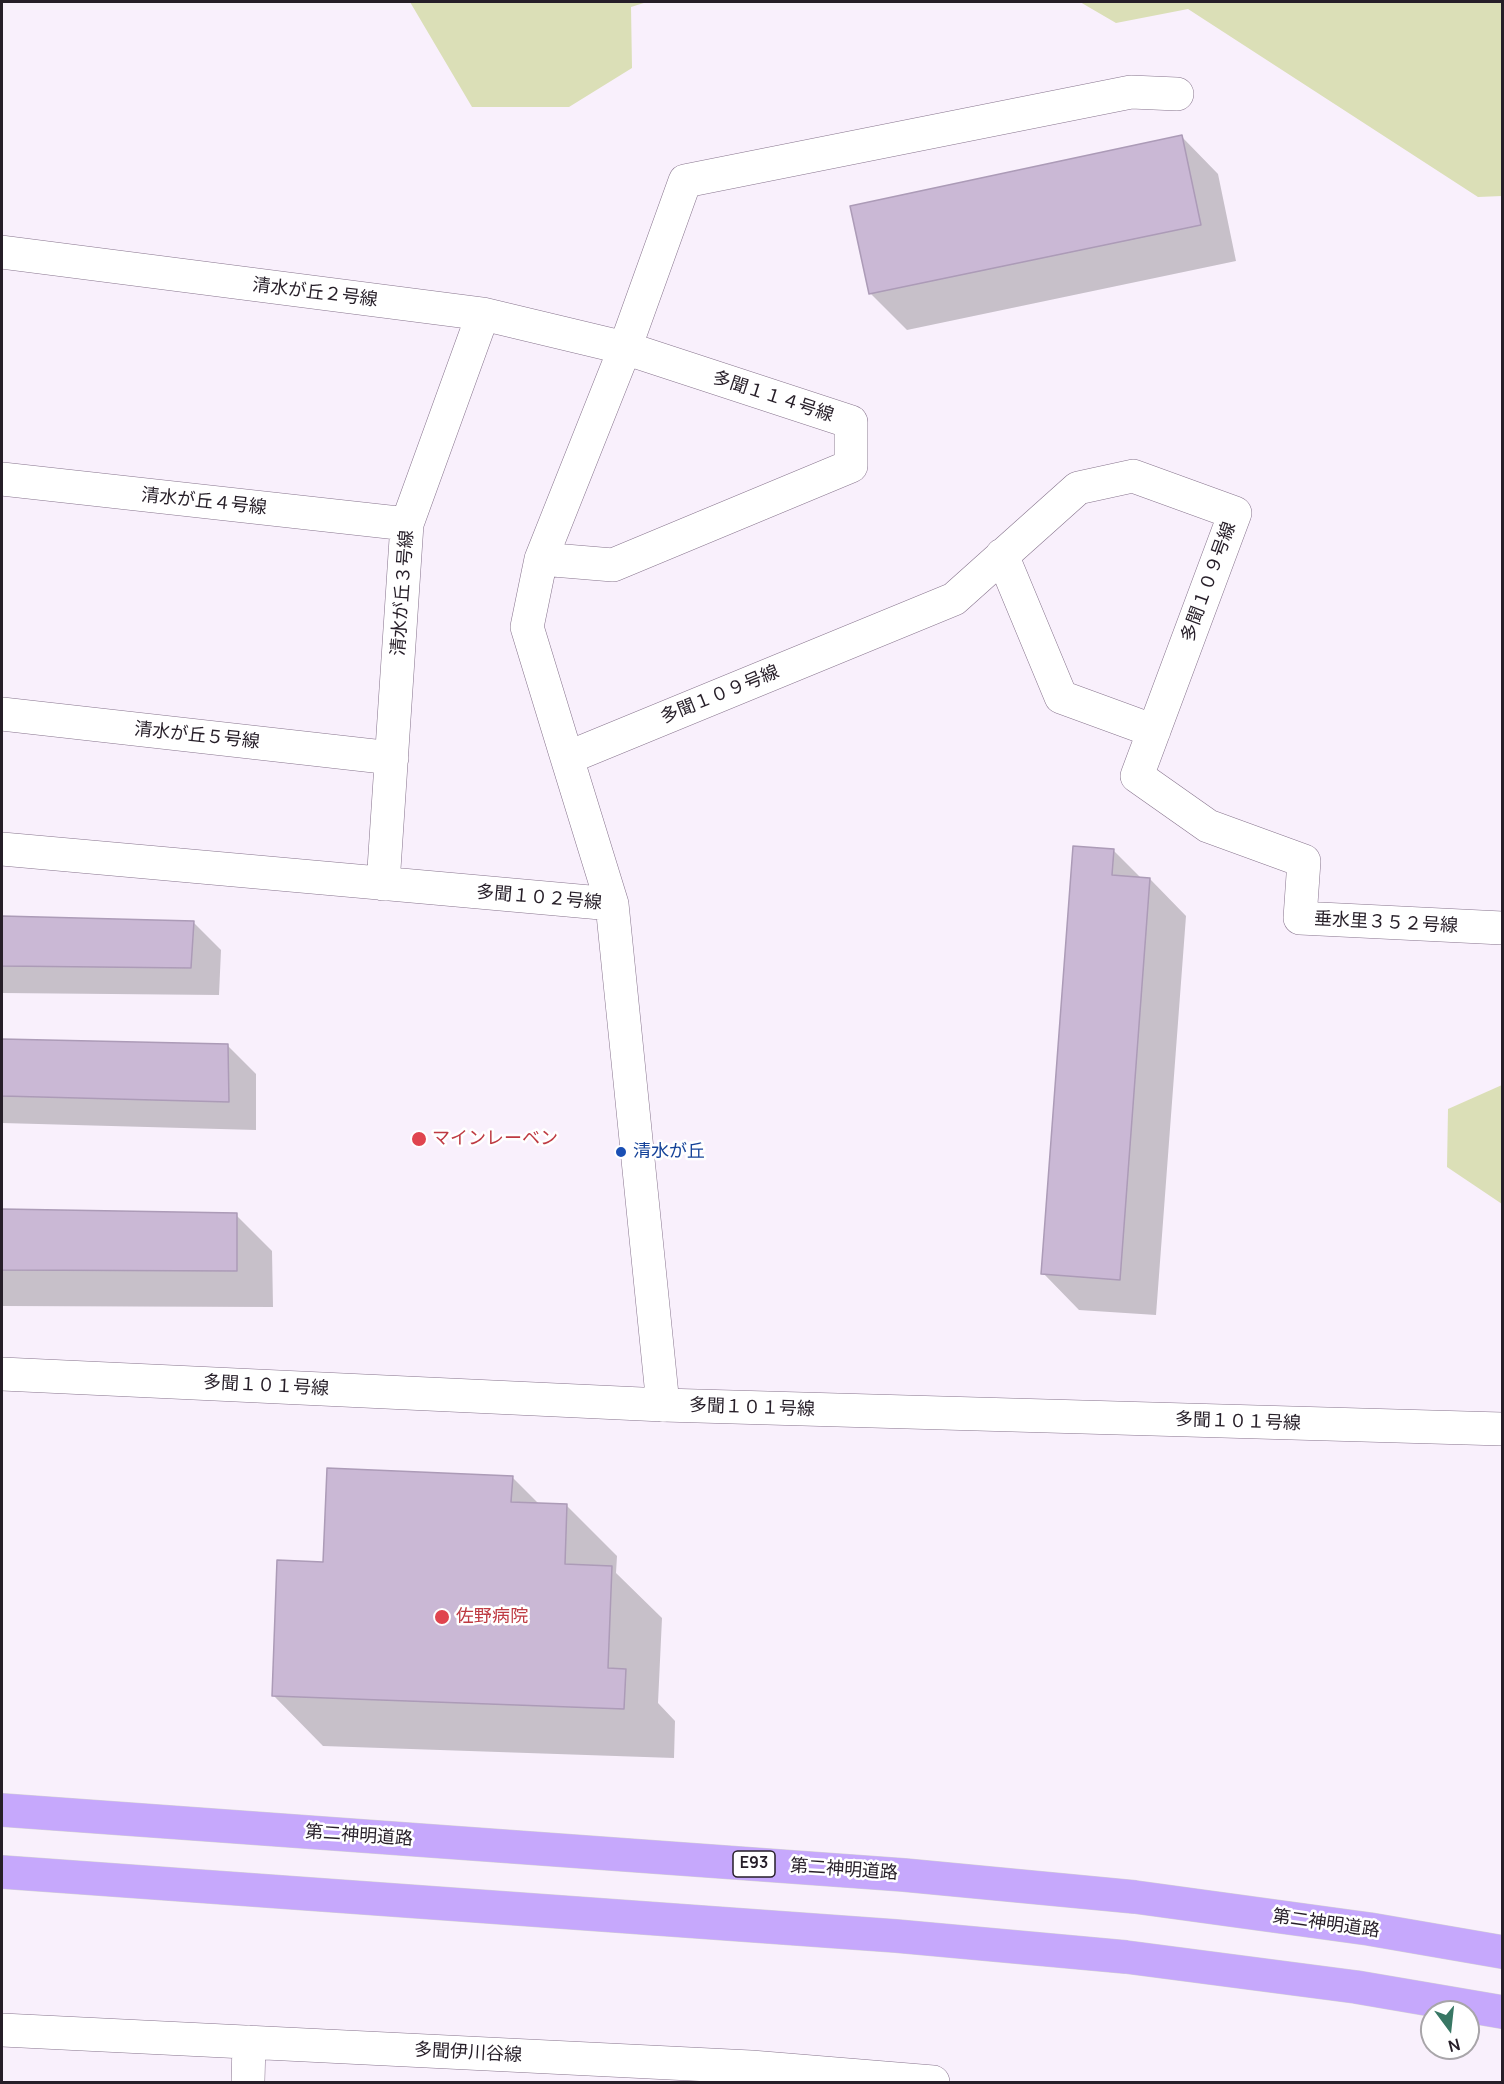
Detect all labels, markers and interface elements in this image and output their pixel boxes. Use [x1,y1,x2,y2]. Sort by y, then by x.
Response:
street label: 清水が丘２号線 [251,275,379,311]
street label: 多聞１１４号線 [710,367,836,427]
street label: 清水が丘４号線 [140,485,268,519]
street label: 多聞１０９号線 [1177,519,1241,645]
street label: 清水が丘３号線 [388,529,418,657]
street label: 多聞１０９号線 [658,661,782,729]
street label: 清水が丘５号線 [133,719,261,753]
street label: 多聞１０２号線 [475,882,603,914]
street label: 垂水里３５２号線 [1314,908,1458,938]
place label: マインレーベン [432,1128,558,1150]
marker: マインレーベン [410,1130,428,1148]
place label: 清水が丘 [633,1141,705,1163]
marker: 清水が丘 [614,1145,628,1159]
street label: 多聞１０１号線 [203,1372,329,1400]
street label: 多聞１０１号線 [689,1395,815,1421]
street label: 多聞１０１号線 [1175,1409,1301,1435]
place label: 佐野病院 [456,1606,528,1628]
marker: 佐野病院 [433,1608,451,1626]
street label: 第二神明道路 [304,1821,414,1851]
road number: E93 [733,1851,775,1877]
street label: 第二神明道路 [789,1855,899,1885]
street label: 第二神明道路 [1271,1906,1381,1942]
north arrow [1420,2000,1480,2060]
text: N [1446,2033,1463,2058]
street label: 多聞伊川谷線 [414,2039,522,2067]

